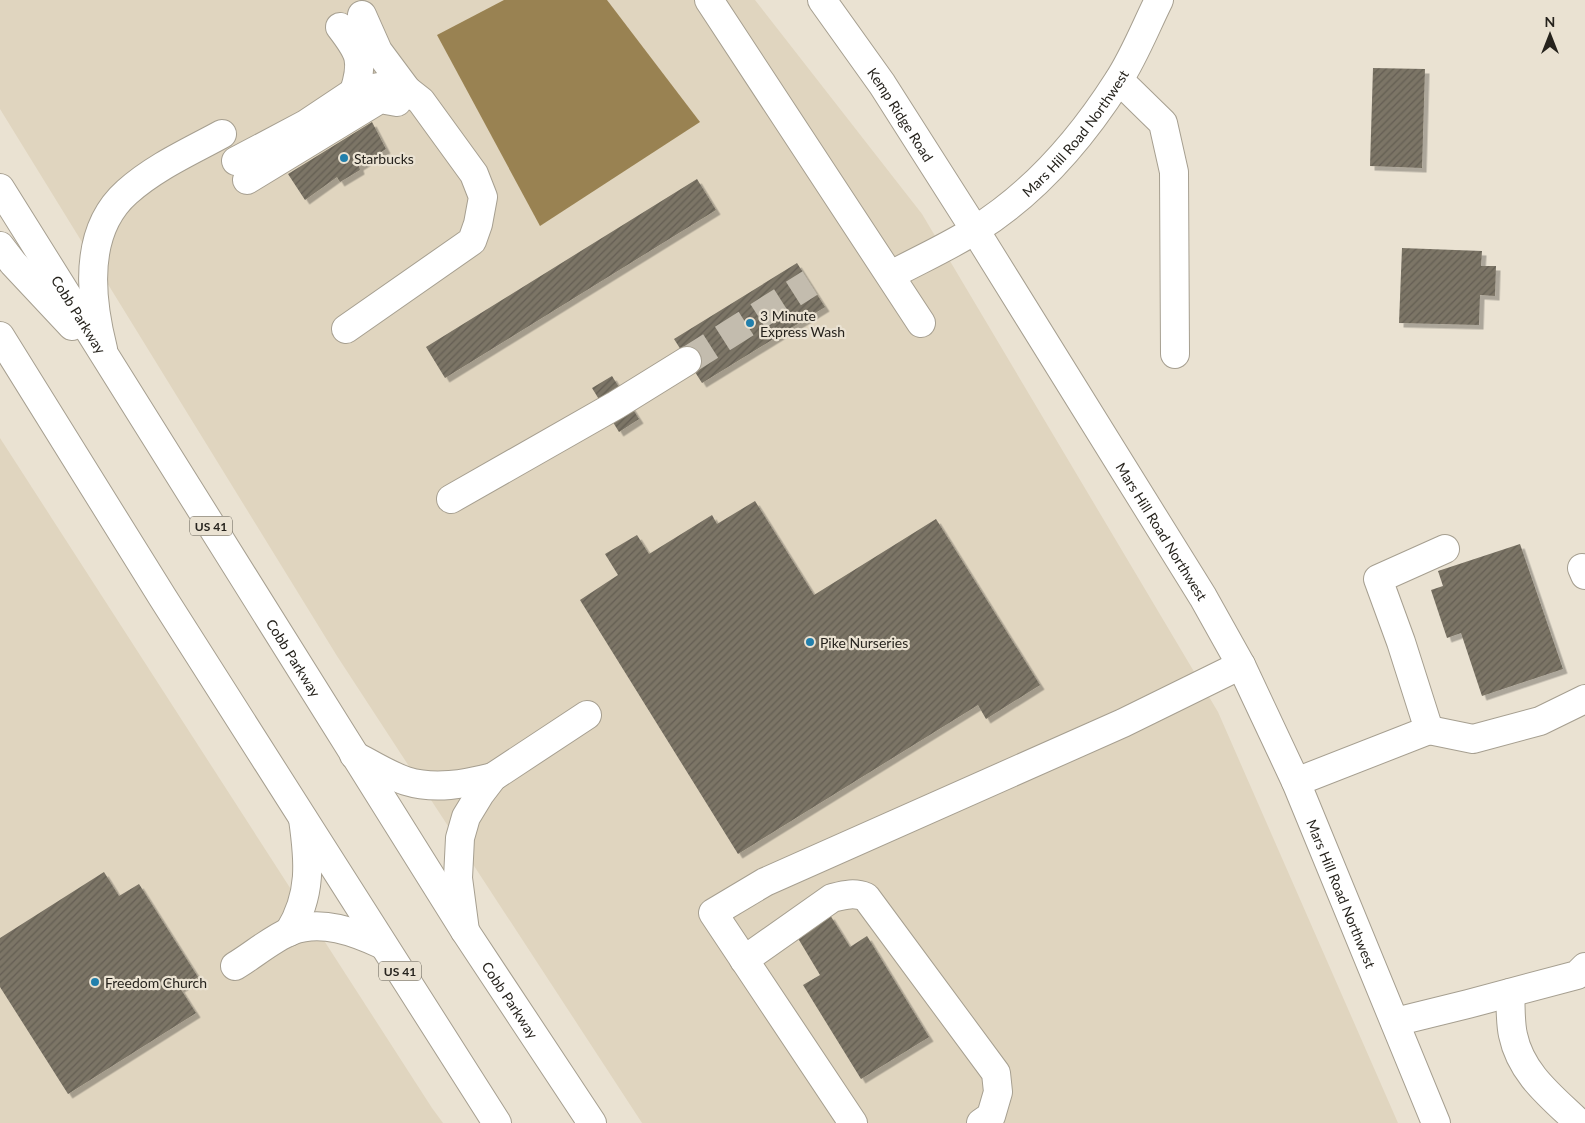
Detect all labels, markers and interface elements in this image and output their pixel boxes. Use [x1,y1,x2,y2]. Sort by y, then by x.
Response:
north arrow [1525,10,1575,60]
text: N [1545,13,1555,30]
street label: Kemp Ridge Road [864,64,937,164]
street label: Mars Hill Road Northwest [1018,67,1132,200]
place label: Starbucks [354,150,414,167]
marker: Starbucks [338,152,350,164]
street label: Cobb Parkway [48,272,110,357]
place label: 3 Minute Express Wash [760,307,845,340]
marker: 3 Minute Express Wash [744,317,756,329]
street label: Mars Hill Road Northwest [1113,459,1211,603]
road number: US 41 [190,516,232,536]
street label: Cobb Parkway [263,615,325,700]
place label: Pike Nurseries [820,634,908,651]
marker: Pike Nurseries [804,636,816,648]
street label: Mars Hill Road Northwest [1304,817,1380,970]
street label: Cobb Parkway [479,958,543,1042]
road number: US 41 [379,961,421,980]
place label: Freedom Church [105,974,207,991]
marker: Freedom Church [89,976,101,988]

